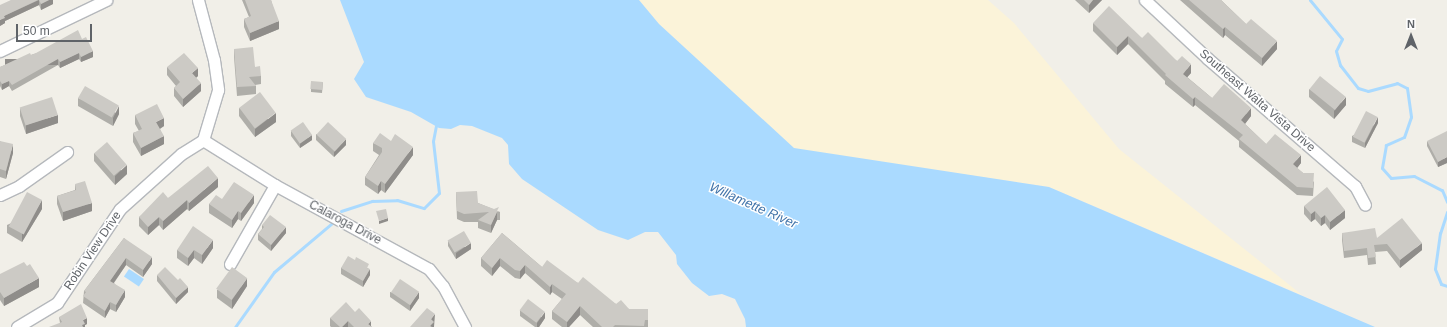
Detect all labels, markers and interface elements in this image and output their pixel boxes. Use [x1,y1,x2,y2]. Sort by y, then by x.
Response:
scale bar [18,16,94,42]
north arrow [1391,16,1431,56]
text: N [1407,18,1415,30]
text: 50 m [23,24,50,38]
street label: Southeast Walta Vista Drive [1196,47,1318,155]
water label: Willamette River [707,180,799,232]
street label: Calaroga Drive [306,198,384,248]
street label: Robin View Drive [61,209,125,293]

